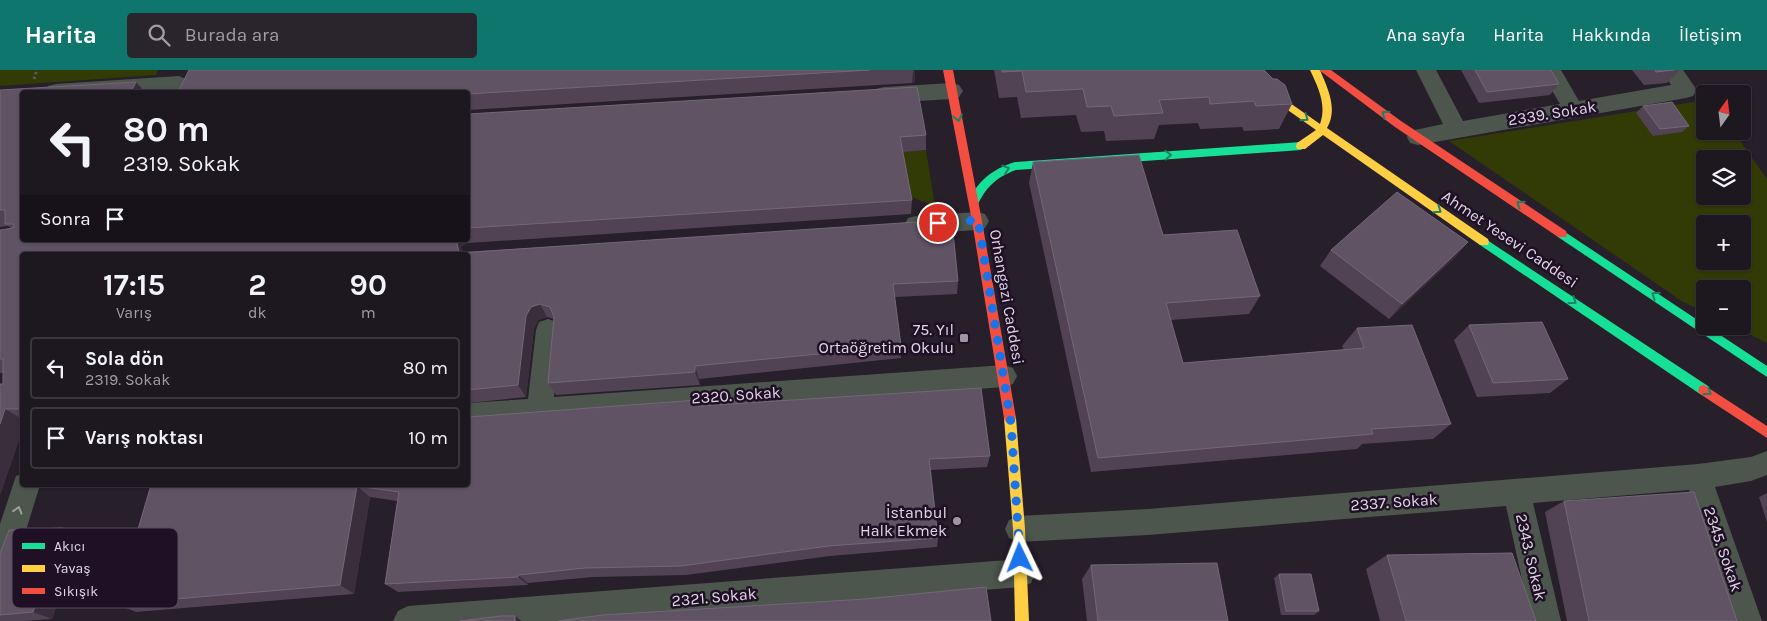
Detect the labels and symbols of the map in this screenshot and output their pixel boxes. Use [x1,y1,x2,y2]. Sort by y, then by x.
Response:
north arrow [1696,85,1751,140]
street label: 2339. Sokak [1506,97,1598,129]
one-way arrow [1381,111,1390,120]
one-way arrow [1299,112,1308,121]
one-way arrow [952,113,962,122]
one-way arrow [1164,150,1172,161]
one-way arrow [1002,164,1010,174]
street label: Ahmet Yesevi Caddesi [1438,186,1582,292]
one-way arrow [1516,201,1525,211]
pin [917,202,959,244]
one-way arrow [1433,204,1442,213]
street label: Orhangazi Caddesi [986,228,1028,366]
one-way arrow [1651,292,1660,301]
one-way arrow [1568,295,1577,305]
place label: 75. Yıl Ortaöğretim Okulu [819,320,954,357]
marker: 75. Yıl Ortaöğretim Okulu [958,332,970,344]
street label: 2320. Sokak [691,382,781,408]
one-way arrow [1702,386,1711,396]
street label: 2337. Sokak [1350,489,1438,515]
place label: İstanbul Halk Ekmek [860,503,947,540]
street label: 2345. Sokak [1700,504,1746,594]
one-way arrow [13,507,23,515]
street label: 2343. Sokak [1512,511,1550,603]
marker: İstanbul Halk Ekmek [951,515,963,527]
legend [12,528,178,608]
position arrow [993,531,1045,583]
text: Akıcı [54,538,86,555]
text: Yavaş [54,560,91,577]
text: Sıkışık [54,583,98,600]
street label: 2321. Sokak [671,584,757,610]

